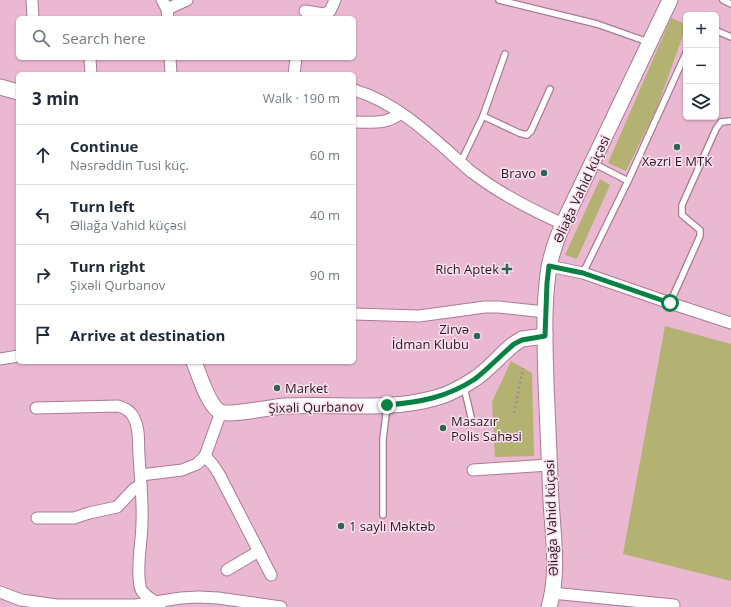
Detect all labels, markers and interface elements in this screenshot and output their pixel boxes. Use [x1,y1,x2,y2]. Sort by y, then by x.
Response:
map controls [683,12,719,120]
button: + [683,12,719,48]
search box [16,16,356,60]
icon: search [30,27,52,49]
text: Search here [62,28,146,48]
button: − [683,48,719,84]
button: layers [683,84,719,120]
text: 3 min [32,87,79,110]
text: Walk · 190 m [263,89,340,107]
street label: Əliağa Vahid küçəsi [548,132,614,246]
text: Continue [70,136,138,156]
marker: Xəzri E MTK [672,142,682,152]
icon: ahead [32,144,54,166]
text: 60 m [310,146,340,164]
place label: Xəzri E MTK [642,152,712,170]
text: Nəsrəddin Tusi küç. [70,156,189,174]
place label: Bravo [501,164,536,182]
marker: Bravo [539,168,549,178]
text: Turn left [70,196,135,216]
icon: left [32,204,54,226]
text: 40 m [310,206,340,224]
text: Əliağa Vahid küçəsi [70,216,187,234]
text: Turn right [70,256,145,276]
place label: Rich Aptek [435,260,499,278]
icon: right [32,264,54,286]
marker: Rich Aptek [502,264,512,274]
text: 90 m [310,266,340,284]
text: Şixəli Qurbanov [70,276,165,294]
route start [661,294,679,312]
place label: Zirvə İdman Klubu [392,320,469,353]
icon: arrive [32,324,54,346]
text: Arrive at destination [70,325,225,345]
marker: Zirvə İdman Klubu [472,331,482,341]
place label: Market [285,379,328,397]
marker: Market [272,383,282,393]
route end [378,396,396,414]
street label: Şixəli Qurbanov [268,397,364,417]
place label: Masazır Polis Sahəsi [451,412,522,445]
marker: Masazır Polis Sahəsi [438,423,448,433]
street label: Əliağa Vahid küçəsi [540,459,562,577]
place label: 1 saylı Məktəb [349,517,435,535]
marker: 1 saylı Məktəb [336,521,346,531]

